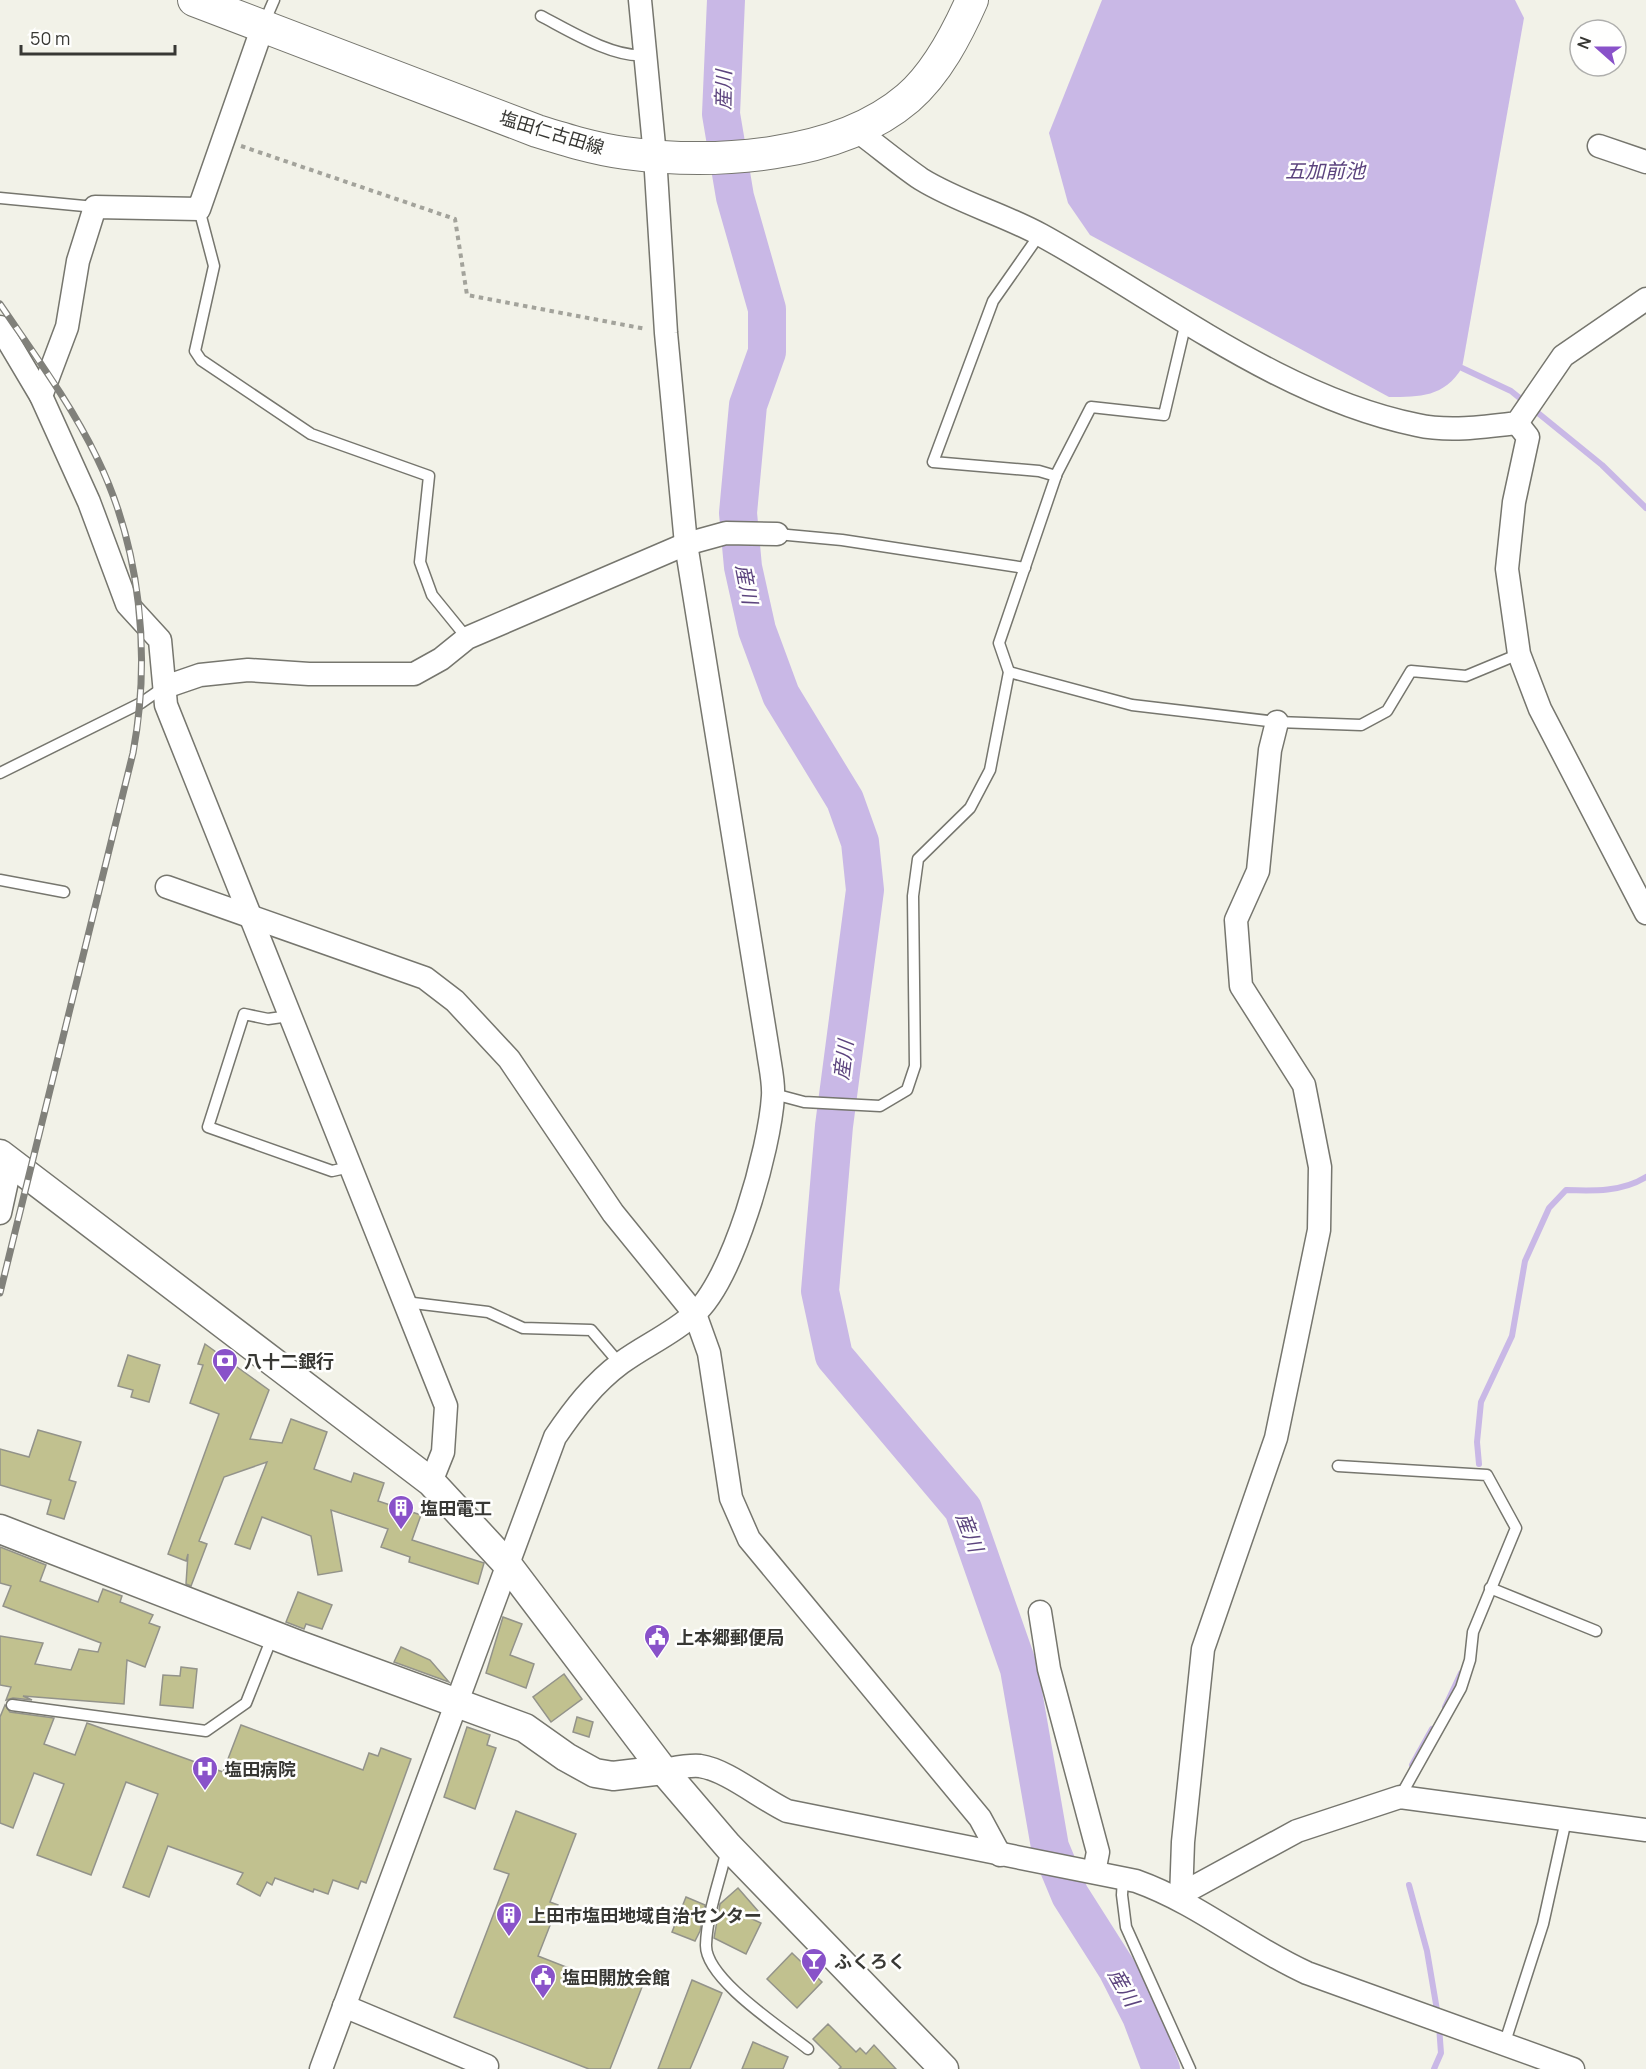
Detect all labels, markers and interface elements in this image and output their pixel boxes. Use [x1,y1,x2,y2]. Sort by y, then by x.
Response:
scale bar [21,18,176,56]
north arrow [1568,18,1628,78]
text: 50 m [30,26,70,50]
text: N [1572,33,1596,52]
water label: 産川 [709,68,737,110]
street label: 塩田仁古田線 [497,105,607,159]
water label: 五加前池 [1285,157,1367,184]
water label: 産川 [730,562,764,608]
water label: 産川 [827,1037,859,1081]
bank icon: 八十二銀行 [210,1346,240,1384]
place label: 八十二銀行 [244,1349,334,1373]
building icon: 塩田電工 [386,1493,416,1531]
place label: 塩田電工 [420,1496,492,1520]
water label: 産川 [950,1508,990,1557]
public building icon: 上本郷郵便局 [642,1622,672,1660]
place label: 上本郷郵便局 [676,1625,784,1649]
hospital icon: 塩田病院 [190,1754,220,1792]
place label: 塩田病院 [224,1757,296,1781]
building icon: 上田市塩田地域自治センター [494,1900,524,1938]
place label: 上田市塩田地域自治センター [528,1903,762,1927]
bar icon: ふくろく [799,1946,829,1984]
place label: ふくろく [834,1949,906,1973]
public building icon: 塩田開放会館 [528,1962,558,2000]
water label: 産川 [1102,1963,1147,2013]
place label: 塩田開放会館 [562,1965,670,1989]

